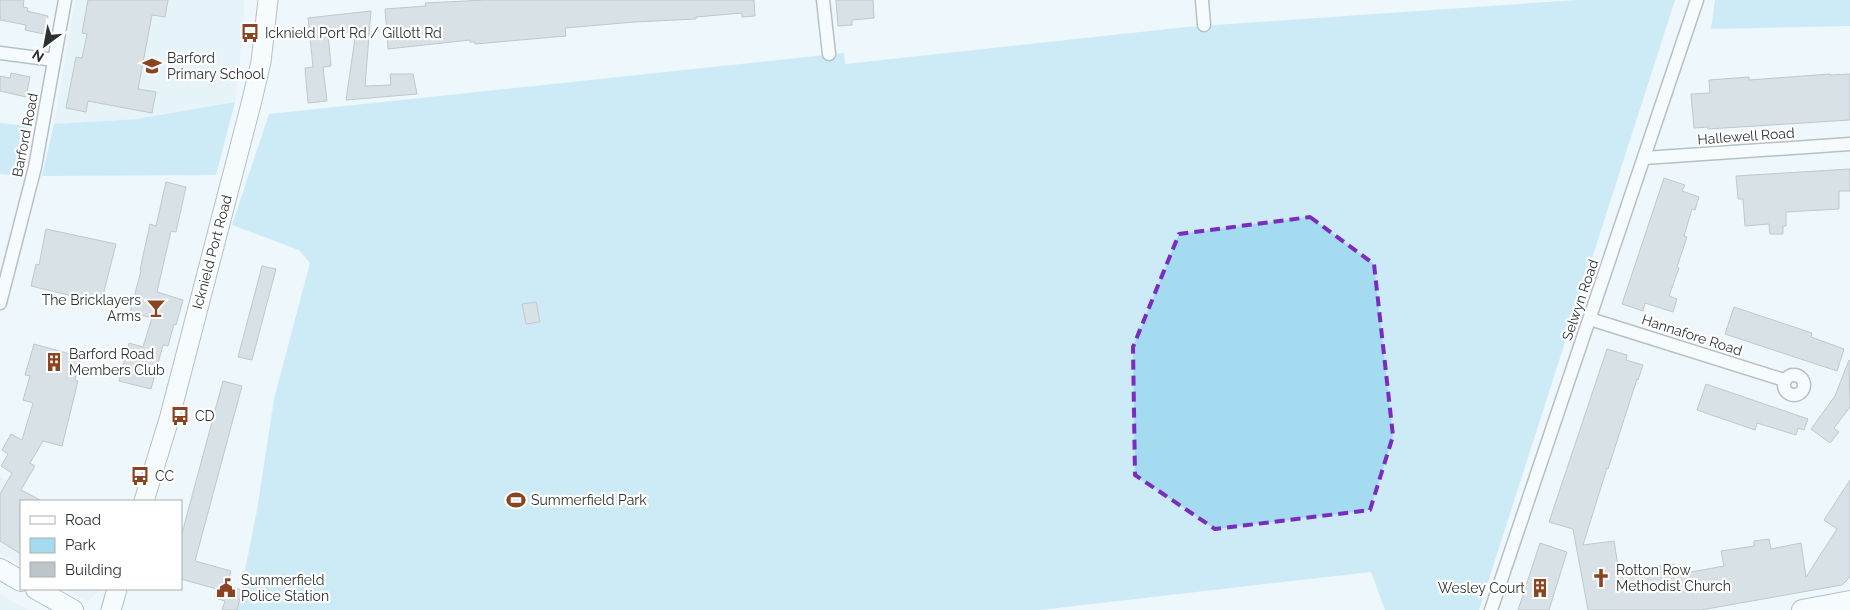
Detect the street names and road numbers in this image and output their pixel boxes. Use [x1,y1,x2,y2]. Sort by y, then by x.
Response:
street label: Barford Road [9,92,41,178]
street label: Hallewell Road [1697,125,1795,147]
street label: Icknield Port Road [189,193,235,311]
street label: Selwyn Road [1559,257,1601,343]
street label: Hannafore Road [1640,311,1744,359]

